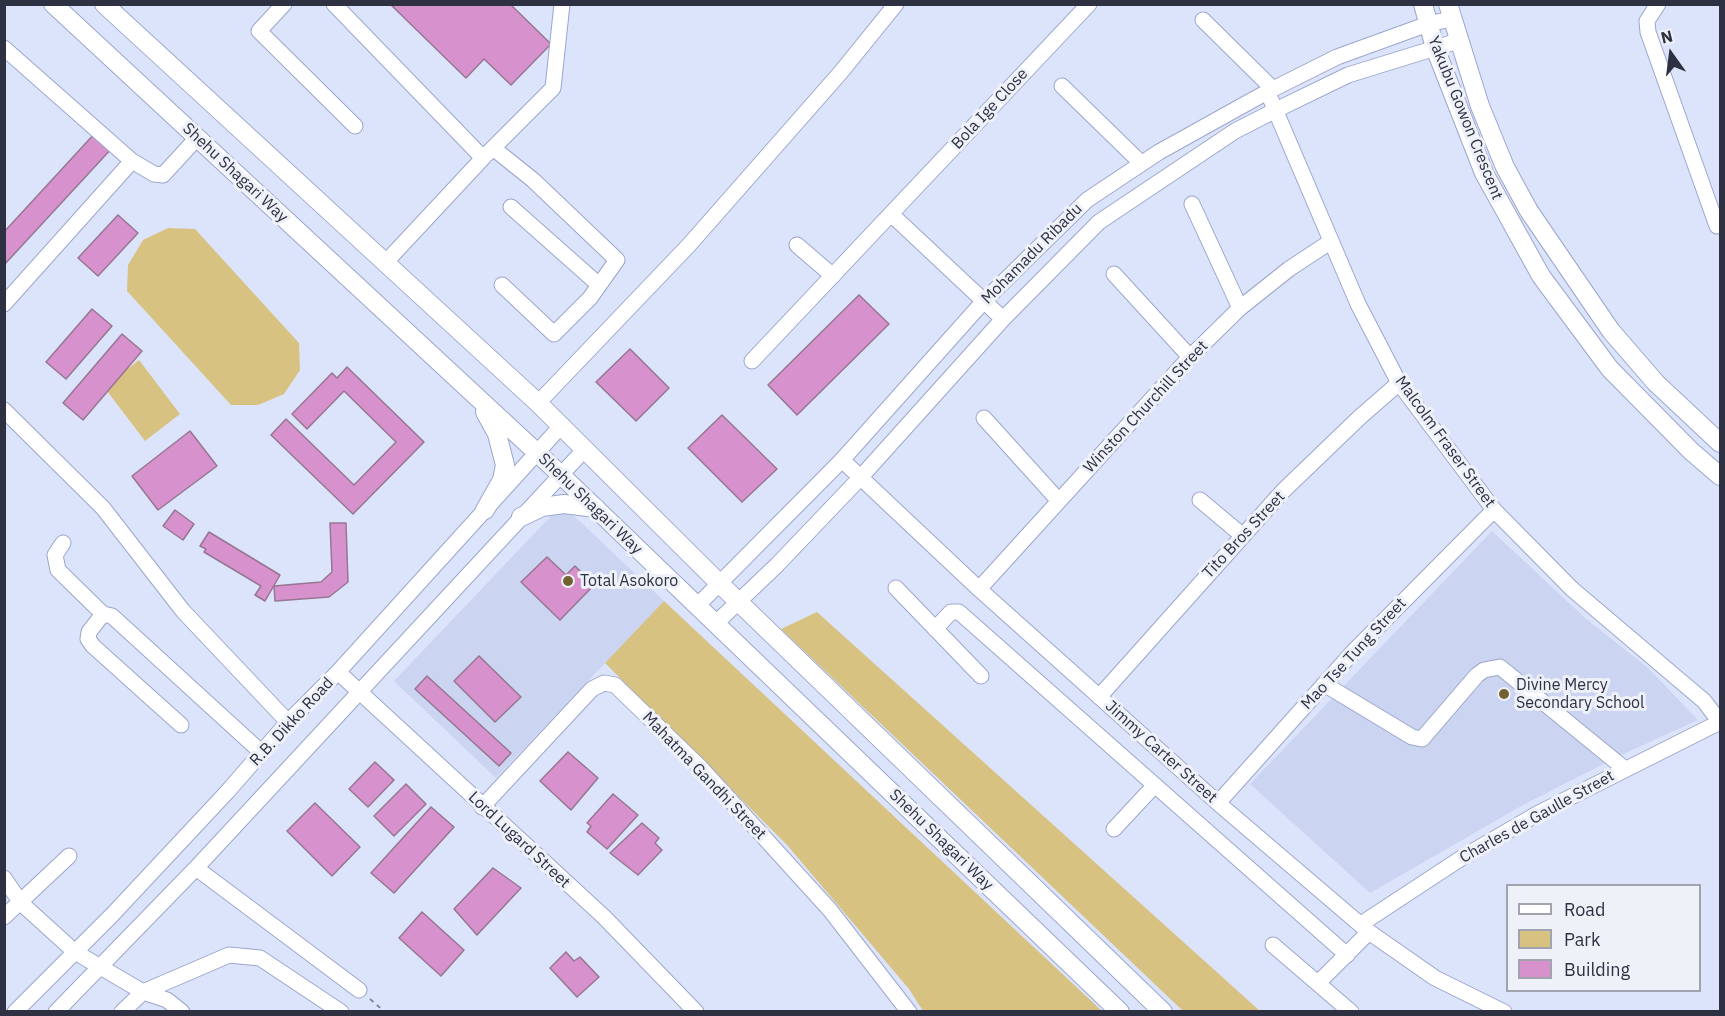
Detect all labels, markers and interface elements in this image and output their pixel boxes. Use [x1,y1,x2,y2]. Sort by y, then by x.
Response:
north arrow [1641,24,1701,84]
text: N [1659,25,1675,48]
street label: Yakubu Gowon Crescent [1423,34,1507,202]
street label: Bola Ige Close [948,65,1032,153]
street label: Shehu Shagari Way [178,119,292,227]
street label: Mohamadu Ribadu [978,200,1086,308]
street label: Winston Churchill Street [1080,337,1212,477]
street label: Malcolm Fraser Street [1391,372,1499,512]
street label: Shehu Shagari Way [534,449,646,559]
street label: Tito Bros Street [1199,487,1289,583]
place label: Total Asokoro [580,571,678,591]
marker: Total Asokoro [561,574,575,588]
street label: Mao Tse Tung Street [1297,594,1411,714]
street label: R.B. Dikko Road [246,674,338,770]
place label: Divine Mercy Secondary School [1516,675,1644,713]
marker: Divine Mercy Secondary School [1497,687,1511,701]
street label: Jimmy Carter Street [1101,697,1221,807]
street label: Mahatma Gandhi Street [638,708,770,844]
street label: Charles de Gaulle Street [1456,766,1618,868]
street label: Shehu Shagari Way [885,785,997,895]
street label: Lord Lugard Street [464,788,574,892]
legend [1506,884,1701,992]
text: Road [1564,898,1605,921]
text: Park [1564,928,1600,951]
text: Building [1564,958,1630,981]

